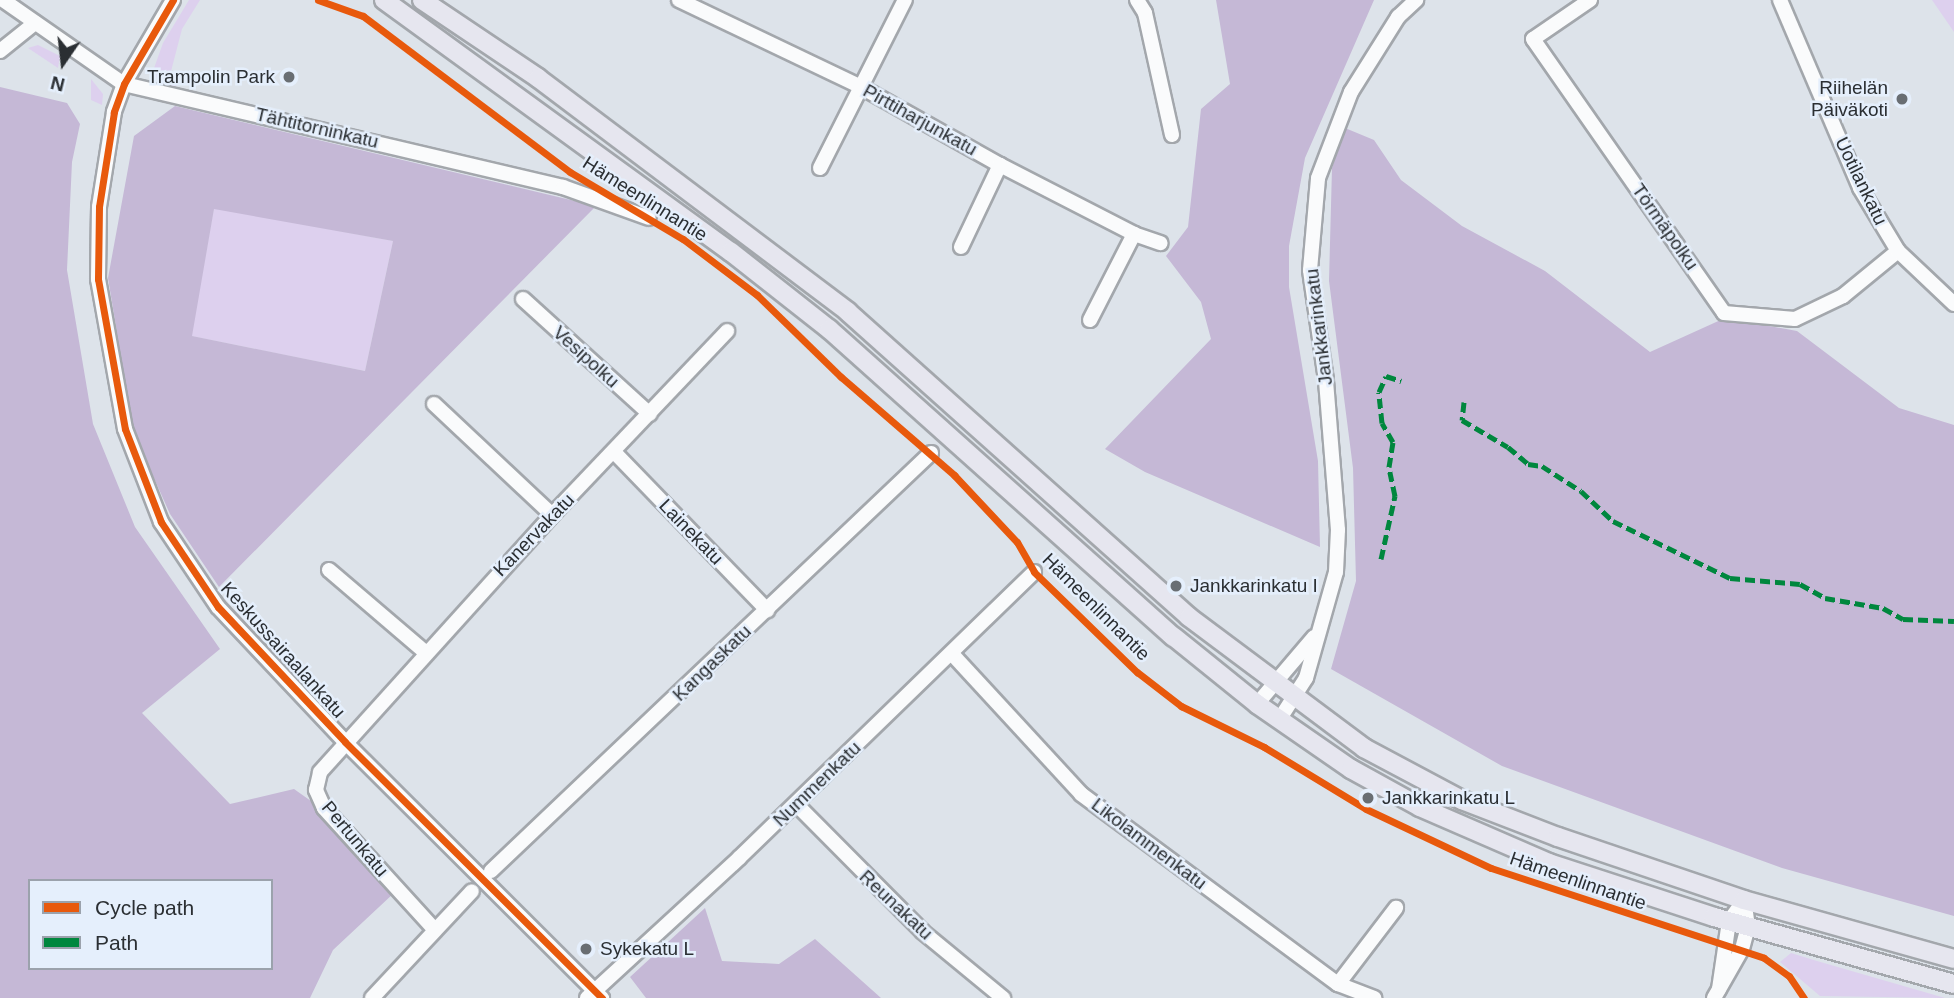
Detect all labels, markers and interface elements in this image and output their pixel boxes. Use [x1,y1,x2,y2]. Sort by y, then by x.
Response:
north arrow [28,28,98,98]
place label: Trampolin Park [147,66,275,88]
marker: Trampolin Park [281,69,297,85]
text: N [49,72,67,96]
place label: Riihelän Päiväkoti [1811,77,1888,121]
street label: Pirttiharjunkatu [859,79,981,161]
marker: Riihelän Päiväkoti [1894,91,1910,107]
street label: Tähtitorninkatu [253,103,381,153]
street label: Uotilankatu [1830,133,1892,229]
street label: Hämeenlinnantie [578,152,712,246]
street label: Törmäpolku [1627,179,1703,275]
street label: Jankkarinkatu [1301,267,1337,387]
street label: Vesipolku [548,321,624,393]
street label: Kanervakatu [489,489,579,581]
street label: Lainekatu [654,494,728,570]
street label: Hämeenlinnantie [1038,549,1154,665]
place label: Jankkarinkatu I [1190,575,1318,597]
street label: Keskussairaalankatu [216,577,350,723]
marker: Jankkarinkatu I [1168,578,1184,594]
street label: Kangaskatu [668,620,756,706]
street label: Nummenkatu [768,737,866,831]
place label: Jankkarinkatu L [1382,787,1515,809]
marker: Jankkarinkatu L [1360,790,1376,806]
street label: Likolammenkatu [1087,793,1211,895]
street label: Pertunkatu [317,796,393,882]
street label: Hämeenlinnantie [1507,847,1649,915]
street label: Reunakatu [855,865,937,945]
legend [28,879,273,970]
text: Cycle path [95,896,194,919]
text: Path [95,931,138,954]
place label: Sykekatu L [600,938,694,960]
marker: Sykekatu L [578,941,594,957]

